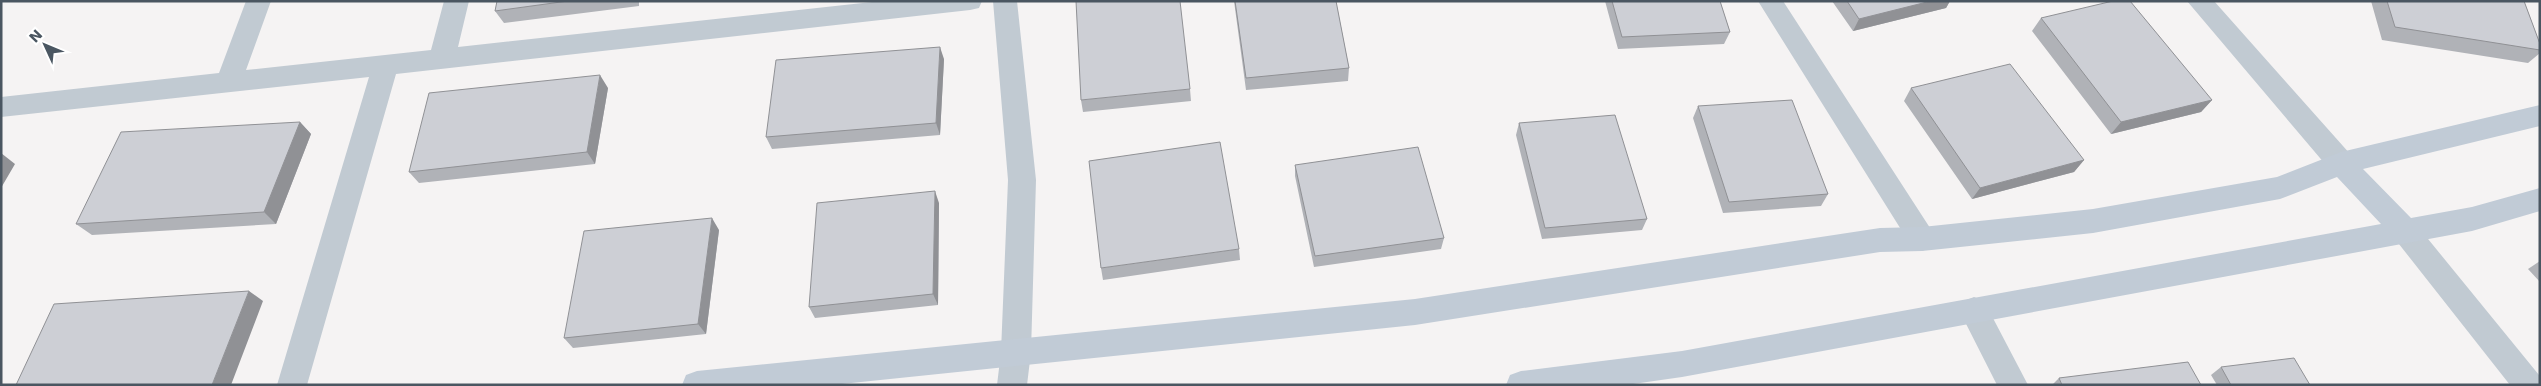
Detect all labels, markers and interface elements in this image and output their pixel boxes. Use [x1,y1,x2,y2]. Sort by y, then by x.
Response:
north arrow [20,20,70,70]
text: N [26,26,45,46]

